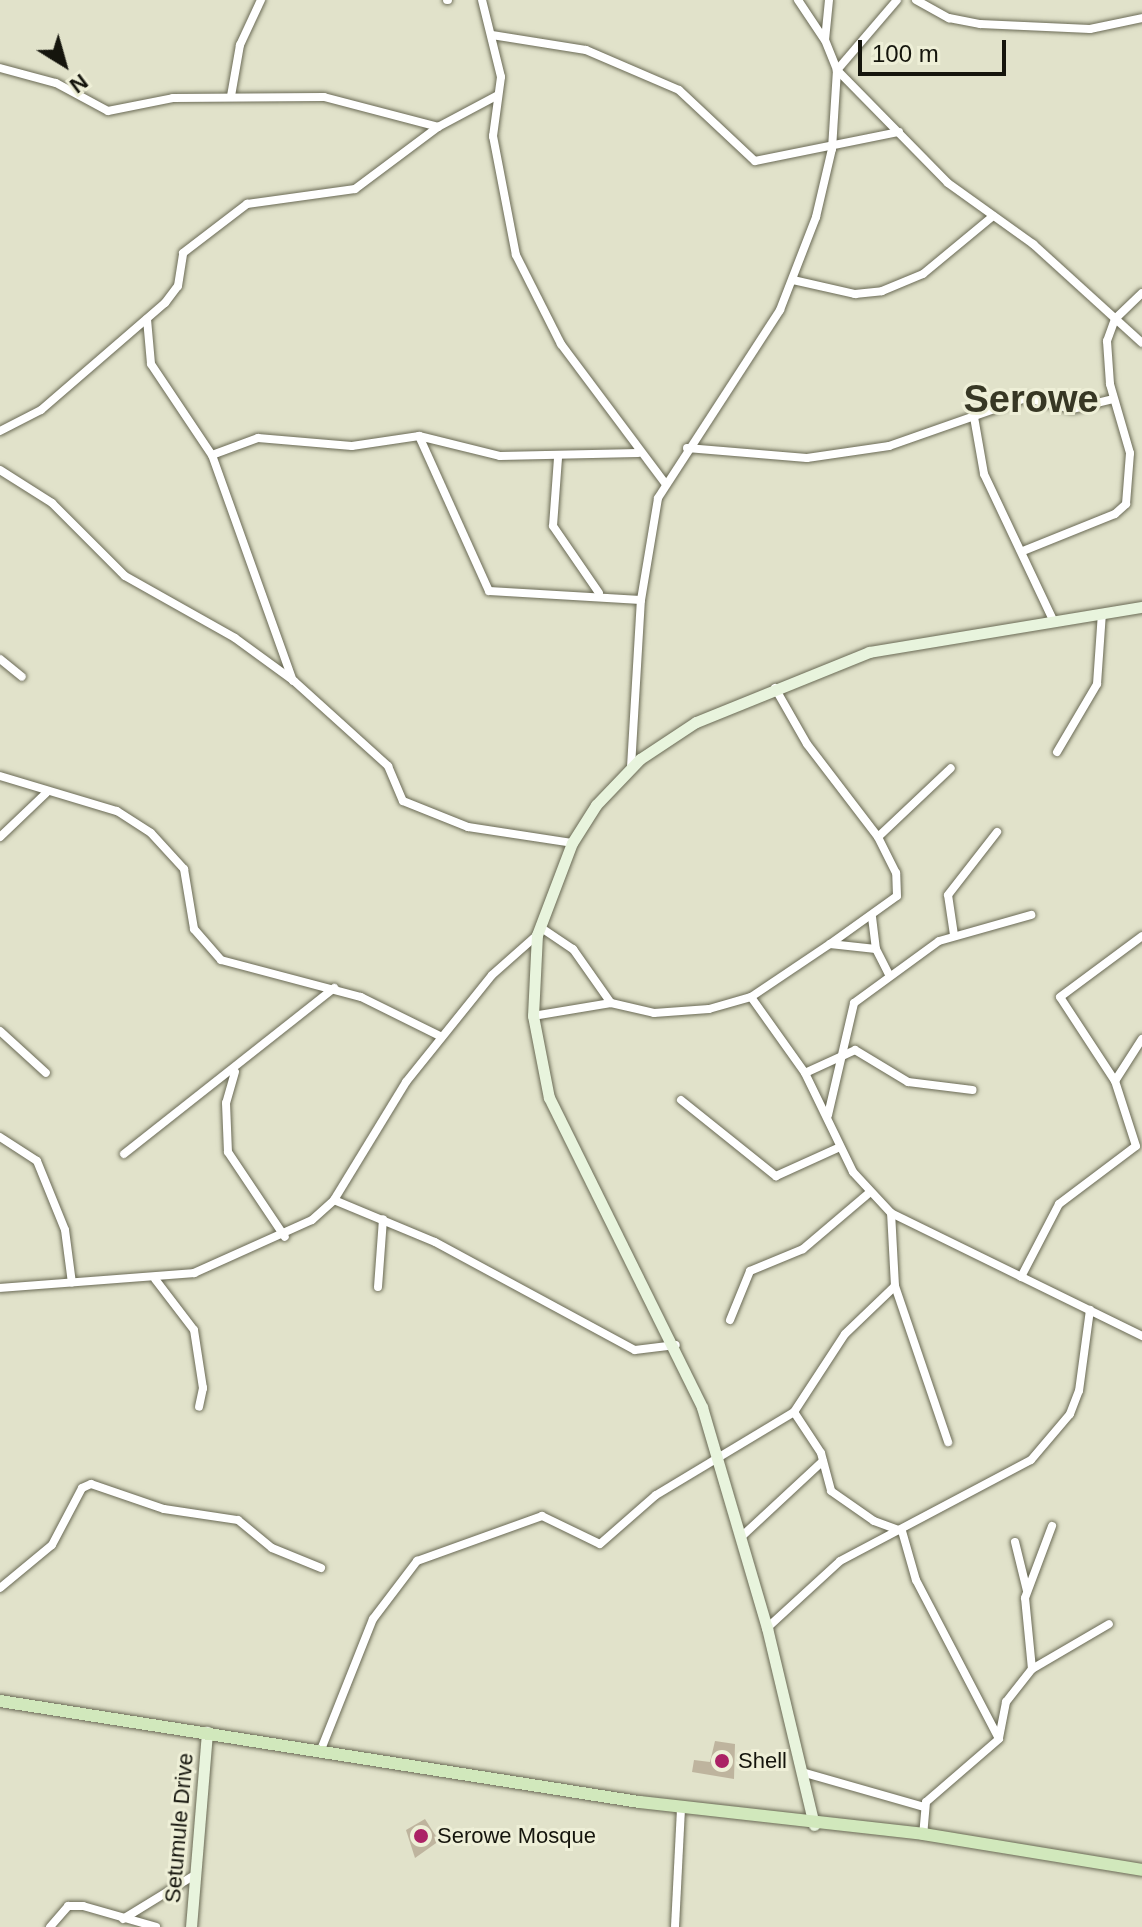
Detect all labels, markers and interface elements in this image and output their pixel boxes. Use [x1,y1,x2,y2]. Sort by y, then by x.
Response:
north arrow [24,24,104,104]
scale bar [862,24,1010,74]
text: 100 m [872,40,939,67]
text: N [65,69,93,98]
district label: Serowe [963,377,1099,423]
place label: Shell [738,1748,787,1774]
street label: Setumule Drive [159,1752,199,1904]
marker: Shell [713,1752,731,1770]
place label: Serowe Mosque [437,1823,596,1849]
marker: Serowe Mosque [412,1827,430,1845]

